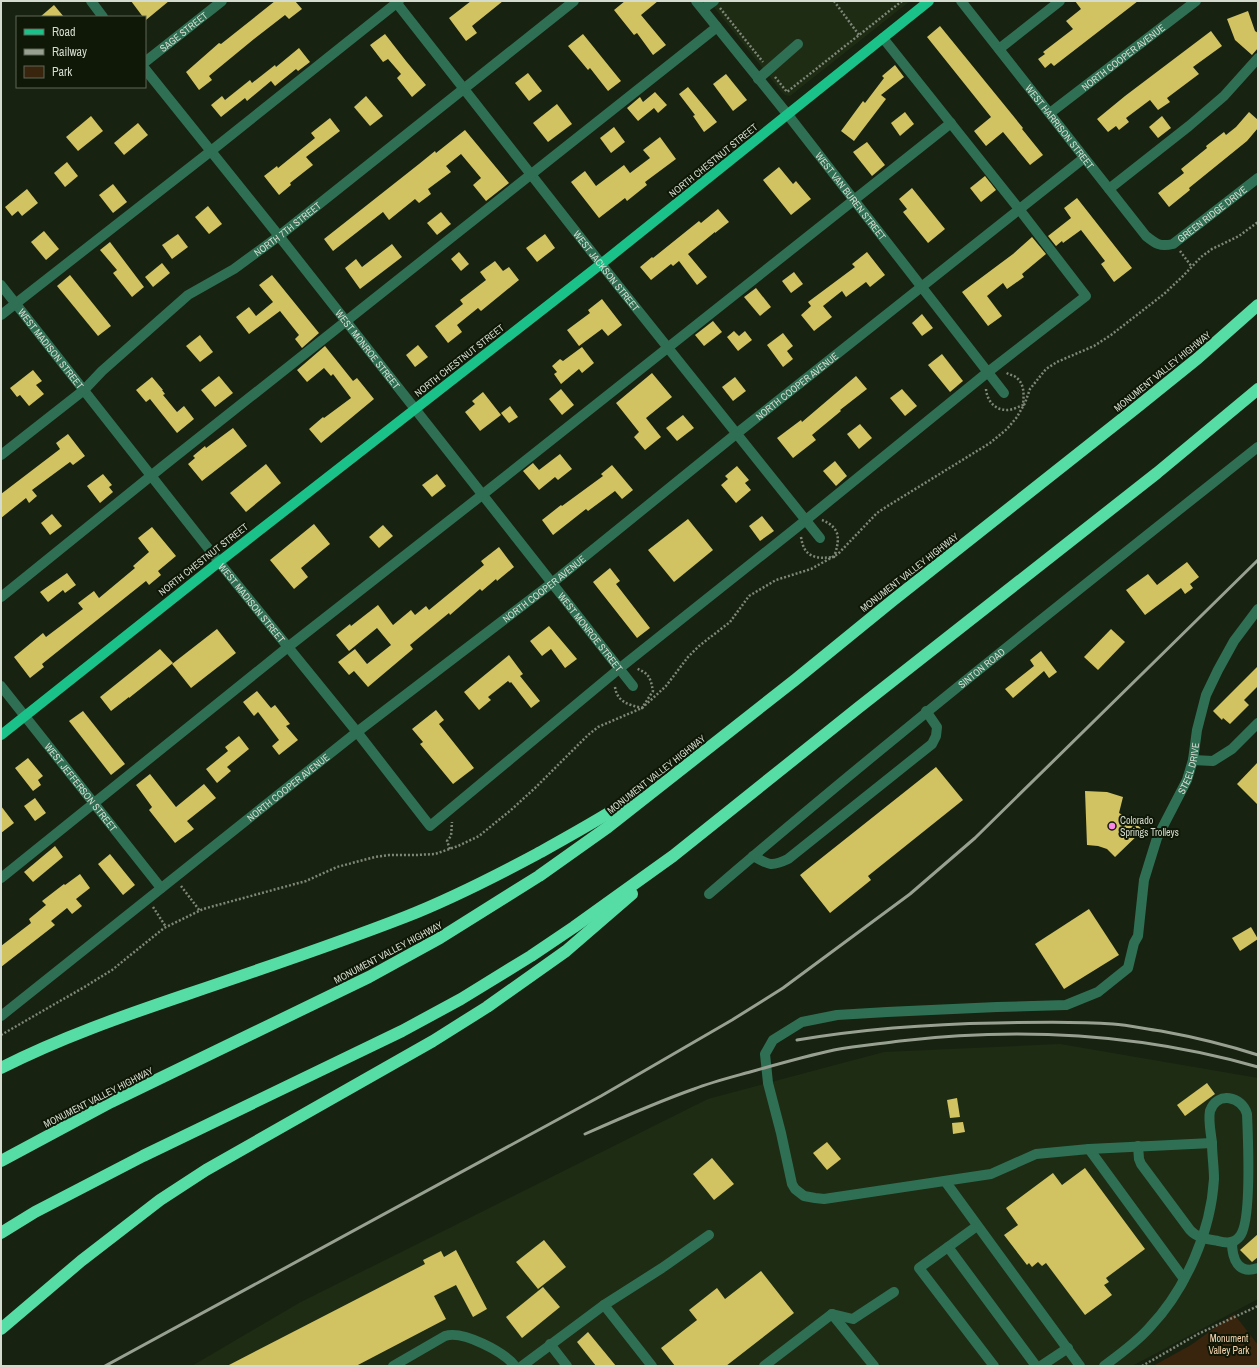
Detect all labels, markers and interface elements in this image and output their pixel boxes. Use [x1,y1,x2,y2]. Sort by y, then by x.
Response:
street label: SAGE STREET [157,9,210,55]
legend [16,16,146,88]
street label: NORTH COOPER AVENUE [1079,21,1168,94]
text: Road [52,24,76,40]
text: Railway [52,44,87,60]
text: Park [52,64,72,80]
street label: WEST HARRISON STREET [1022,82,1097,172]
street label: NORTH CHESTNUT STREET [666,121,760,200]
street label: WEST VAN BUREN STREET [812,150,889,243]
street label: GREEN RIDGE DRIVE [1175,183,1250,245]
street label: NORTH 7TH STREET [251,199,324,259]
street label: WEST JACKSON STREET [570,228,642,314]
street label: WEST MADISON STREET [15,306,86,392]
street label: WEST MONROE STREET [332,307,403,392]
street label: NORTH CHESTNUT STREET [412,321,507,400]
street label: MONUMENT VALLEY HIGHWAY [1111,328,1214,415]
street label: NORTH COOPER AVENUE [753,350,841,423]
street label: NORTH CHESTNUT STREET [156,520,251,599]
street label: MONUMENT VALLEY HIGHWAY [858,530,961,615]
street label: NORTH COOPER AVENUE [500,552,588,625]
street label: WEST MADISON STREET [215,561,288,646]
street label: WEST MONROE STREET [555,590,625,675]
street label: SINTON ROAD [955,645,1008,691]
street label: MONUMENT VALLEY HIGHWAY [605,732,708,817]
street label: WEST JEFFERSON STREET [42,741,120,834]
street label: STEEL DRIVE [1175,742,1202,796]
street label: NORTH COOPER AVENUE [244,751,332,824]
place label: Colorado Springs Trolleys [1120,814,1179,839]
marker: Colorado Springs Trolleys [1107,821,1117,831]
street label: MONUMENT VALLEY HIGHWAY [332,918,445,987]
street label: MONUMENT VALLEY HIGHWAY [41,1064,156,1131]
park label: Monument Valley Park [1209,1332,1250,1357]

